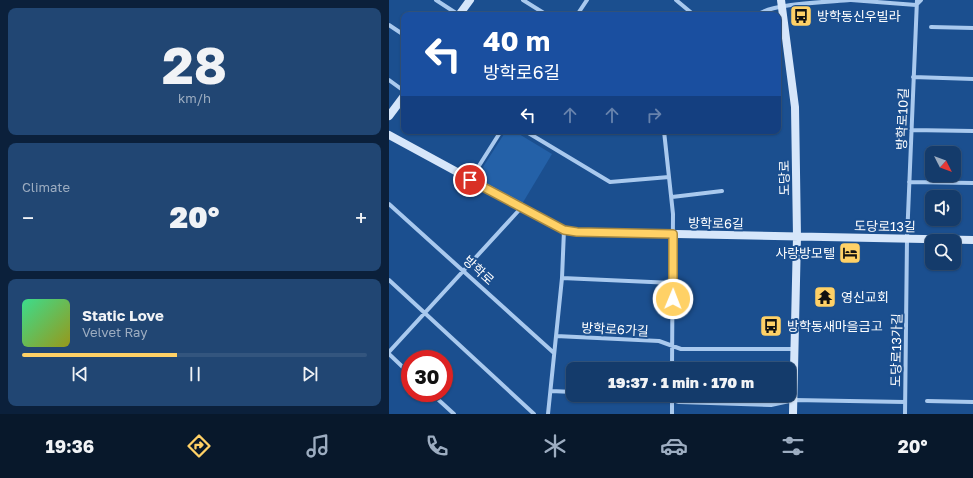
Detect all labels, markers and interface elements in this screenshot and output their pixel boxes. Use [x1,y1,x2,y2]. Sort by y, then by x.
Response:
bus stop icon: 방학동신우빌라 [788,3,814,29]
place label: 방학동신우빌라 [817,8,901,24]
text: 40 m [483,24,550,57]
icon: left [417,28,469,80]
text: 28 [162,33,227,95]
text: 방학로6길 [483,61,560,83]
street label: 방학로10길 [893,88,911,150]
text: km/h [178,90,211,106]
icon: left [517,104,539,126]
icon: ahead [559,104,581,126]
icon: ahead [601,104,623,126]
icon: right [643,104,665,126]
north arrow [925,146,961,182]
map controls [925,146,961,270]
street label: 도당로 [776,160,792,196]
pin [453,163,487,197]
icon: arrive [459,169,481,191]
text: Climate [22,179,70,195]
button: sound [925,190,961,226]
text: 20° [169,199,220,235]
text: − [22,204,34,231]
text: + [355,204,367,231]
street label: 방학로6길 [688,215,744,231]
street label: 도당로13길 [854,217,916,235]
button: search [925,234,961,270]
hotel icon: 사랑방모텔 [837,240,863,266]
place label: 사랑방모텔 [775,245,835,261]
street label: 방학로 [460,252,498,288]
position arrow [652,278,694,320]
temple icon: 영신교회 [812,284,838,310]
place label: 영신교회 [841,289,889,305]
text: Static Love [82,306,164,324]
bus stop icon: 방학동새마을금고 [758,313,784,339]
street label: 도당로13가길 [887,313,905,387]
place label: 방학동새마을금고 [787,318,883,334]
street label: 방학로6가길 [581,319,649,339]
text: Velvet Ray [82,324,147,340]
speed limit sign: 30 [401,350,453,402]
icon: previous [69,363,91,385]
icon: pause [184,363,206,385]
icon: next [299,363,321,385]
text: 19:37 · 1 min · 170 m [608,373,754,391]
icon: directions [185,432,213,460]
icon: music [304,432,332,460]
icon: phone [423,432,451,460]
icon: climate [541,432,569,460]
icon: car [660,432,688,460]
icon: filters [779,432,807,460]
text: 19:36 [45,435,94,457]
text: 20° [898,435,928,457]

